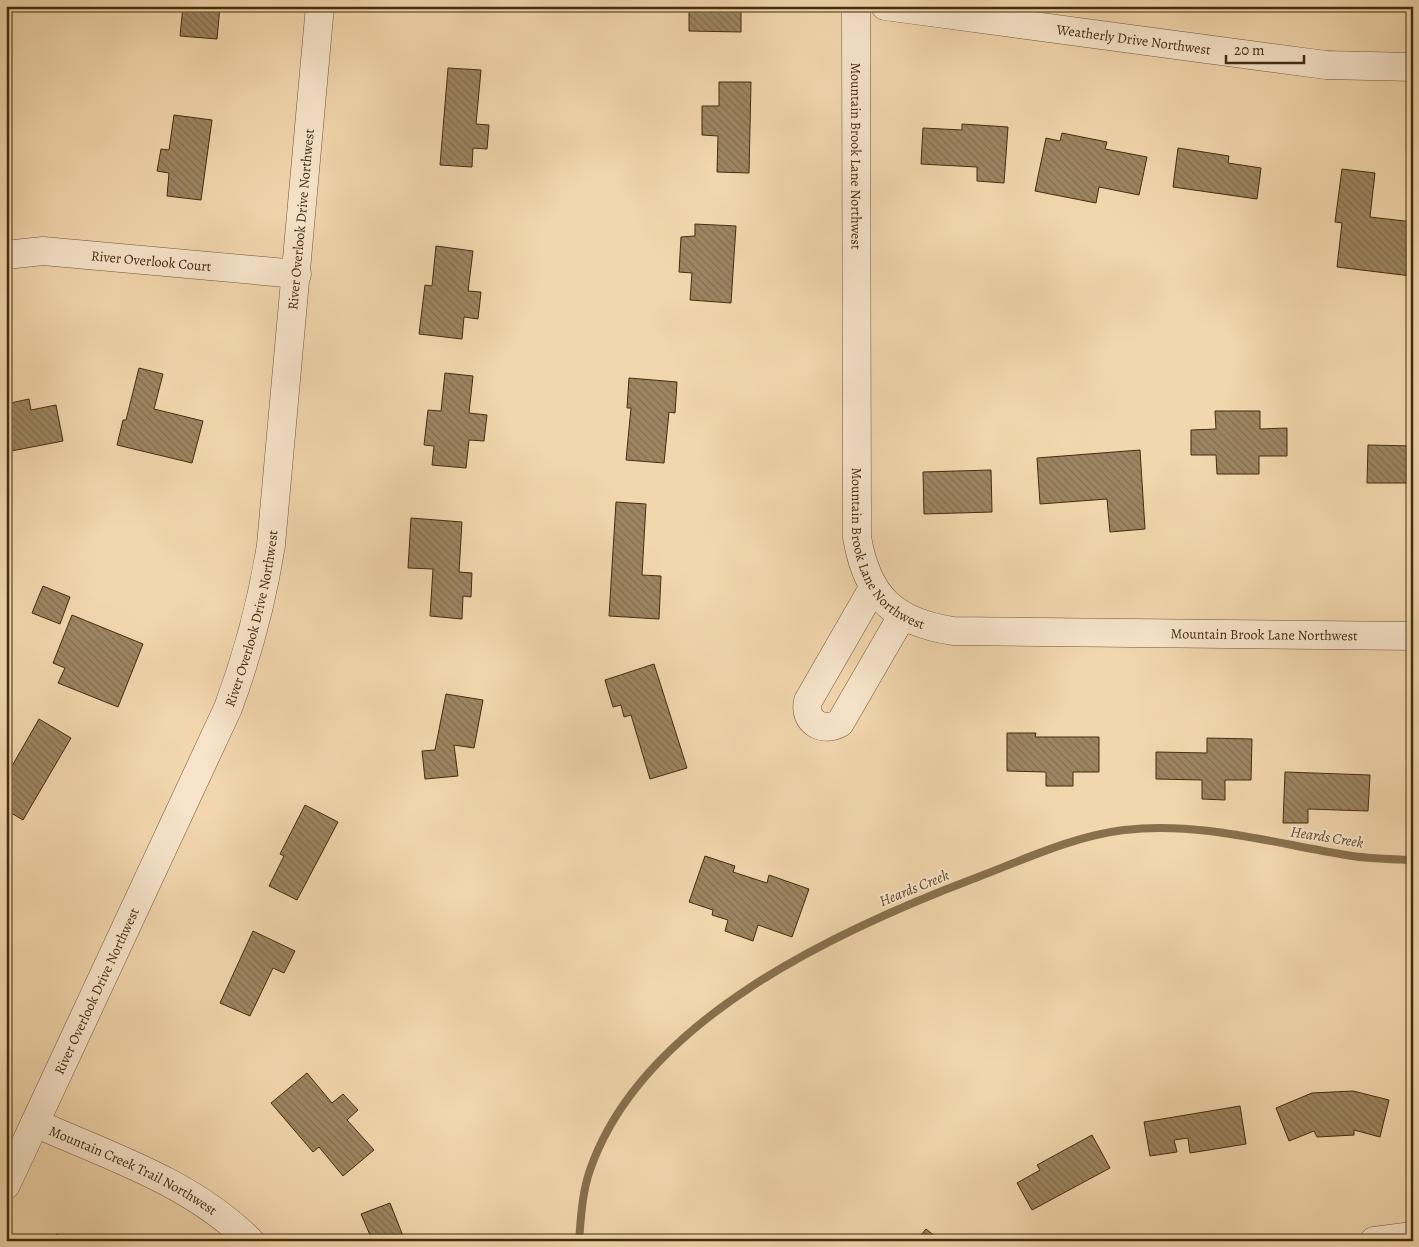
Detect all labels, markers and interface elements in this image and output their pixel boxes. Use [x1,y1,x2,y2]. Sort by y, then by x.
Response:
street label: Weatherly Drive Northwest [1054,19,1212,59]
scale bar [1226,32,1304,64]
text: 20 m [1234,40,1265,60]
street label: Mountain Brook Lane Northwest [847,62,866,250]
street label: River Overlook Drive Northwest [283,127,318,311]
street label: River Overlook Court [90,246,213,276]
street label: Mountain Brook Lane Northwest [847,467,928,634]
street label: River Overlook Drive Northwest [220,529,282,709]
street label: Mountain Brook Lane Northwest [1171,624,1358,645]
water label: Heards Creek [1289,821,1365,853]
water label: Heards Creek [876,865,952,911]
street label: River Overlook Drive Northwest [49,904,143,1077]
street label: Mountain Creek Trail Northwest [46,1121,221,1220]

